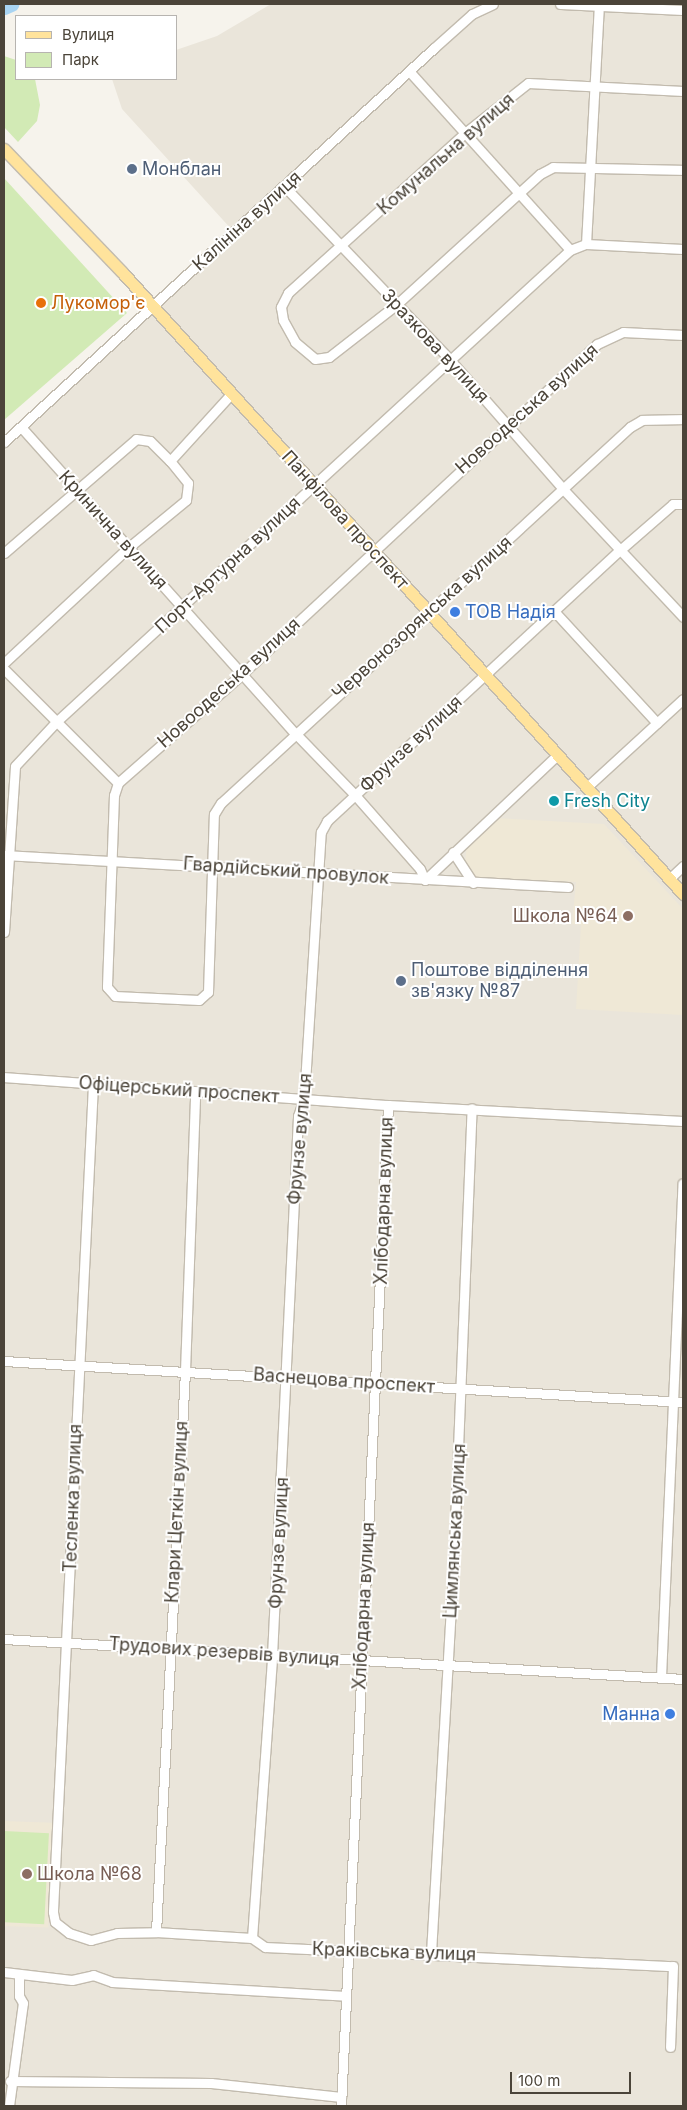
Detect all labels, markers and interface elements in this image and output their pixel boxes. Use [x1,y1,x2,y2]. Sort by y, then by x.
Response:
legend [15,15,178,80]
text: Вулиця [62,25,114,44]
text: Парк [62,50,99,69]
street label: Комунальна вулиця [373,89,519,219]
place label: Монблан [142,158,221,180]
marker: Монблан [126,163,138,175]
street label: Калініна вулиця [188,166,306,276]
street label: Зразкова вулиця [377,285,493,407]
place label: Лукомор'є [51,292,146,314]
marker: Лукомор'є [35,297,47,309]
street label: Новоодеська вулиця [451,339,603,479]
street label: Панфілова проспект [277,446,413,594]
street label: Кринична вулиця [54,466,172,594]
street label: Порт-Артурна вулиця [151,492,305,638]
street label: Червонозорянська вулиця [328,532,516,704]
place label: ТОВ Надія [465,601,556,623]
marker: ТОВ Надія [449,606,461,618]
street label: Новоодеська вулиця [153,613,305,753]
street label: Фрунзе вулиця [355,691,467,797]
place label: Fresh City [564,790,650,812]
marker: Fresh City [548,795,560,807]
street label: Гвардійський провулок [182,853,390,889]
place label: Школа №64 [513,905,618,927]
marker: Школа №64 [622,910,634,922]
place label: Поштове відділення зв'язку №87 [411,960,588,1002]
marker: Поштове відділення зв'язку №87 [395,975,407,987]
street label: Офіцерський проспект [78,1072,280,1108]
street label: Фрунзе вулиця [283,1072,317,1206]
street label: Хлібодарна вулиця [370,1117,398,1285]
street label: Васнецова проспект [252,1364,436,1398]
street label: Клари Цеткін вулиця [161,1420,193,1604]
street label: Тесленка вулиця [60,1423,86,1573]
street label: Цимлянська вулиця [440,1443,470,1619]
street label: Фрунзе вулиця [265,1477,293,1609]
street label: Хлібодарна вулиця [349,1522,379,1690]
street label: Трудових резервів вулиця [108,1633,340,1671]
place label: Манна [602,1703,660,1725]
marker: Манна [664,1708,676,1720]
place label: Школа №68 [37,1863,142,1885]
marker: Школа №68 [21,1868,33,1880]
street label: Краківська вулиця [312,1938,476,1966]
scale bar [512,2062,633,2094]
text: 100 m [518,2071,560,2090]

